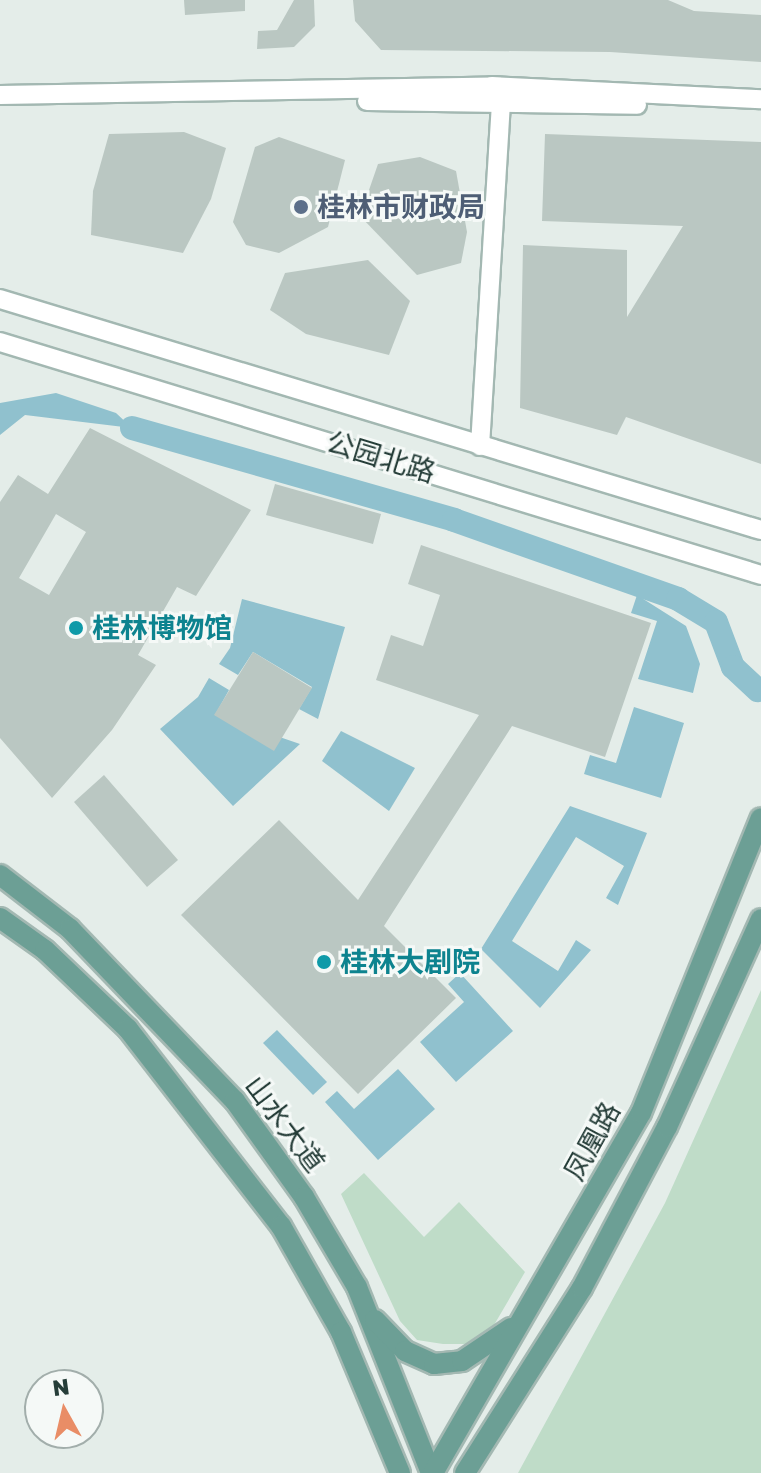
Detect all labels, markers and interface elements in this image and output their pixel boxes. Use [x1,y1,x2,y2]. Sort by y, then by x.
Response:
place label: 桂林市财政局 [317,190,485,224]
marker: 桂林市财政局 [292,198,310,216]
street label: 公园北路 [323,425,439,489]
place label: 桂林博物馆 [92,611,232,645]
marker: 桂林博物馆 [67,619,85,637]
place label: 桂林大剧院 [340,945,480,979]
marker: 桂林大剧院 [315,953,333,971]
street label: 山水大道 [238,1069,332,1179]
street label: 凤凰路 [557,1096,627,1186]
north arrow [24,1369,104,1449]
text: N [51,1372,71,1401]

